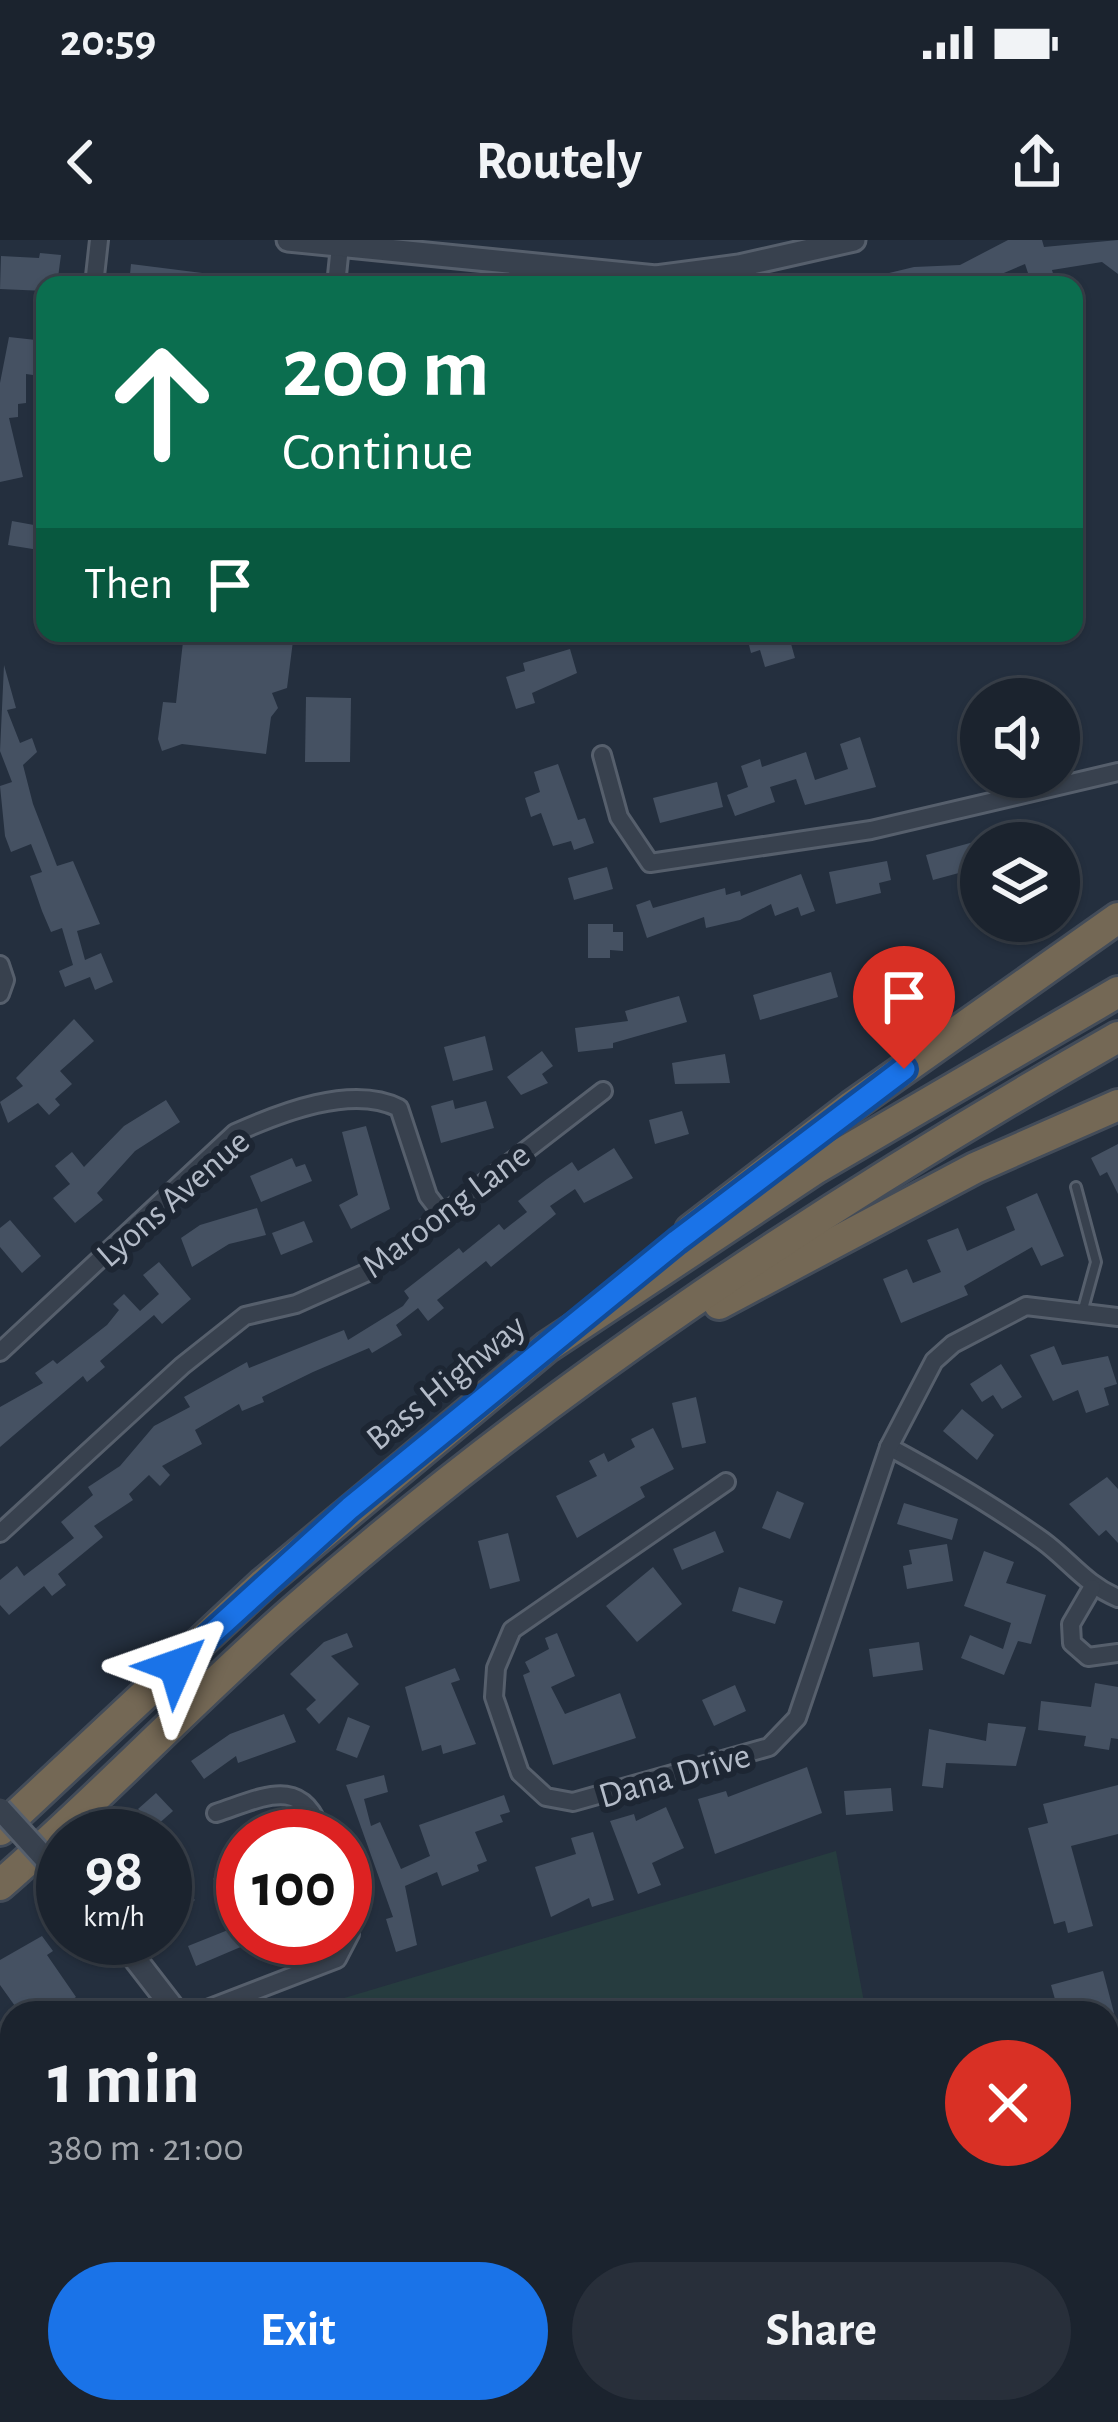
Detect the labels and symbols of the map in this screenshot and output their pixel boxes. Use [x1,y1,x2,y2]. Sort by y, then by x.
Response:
pin [853,946,955,1069]
street label: Lyons Avenue [90,1123,256,1274]
street label: Maroong Lane [356,1136,537,1285]
street label: Bass Highway [360,1308,532,1457]
position arrow [113,1603,239,1729]
street label: Dana Drive [595,1737,754,1815]
speed limit sign: 100 [216,1809,372,1965]

